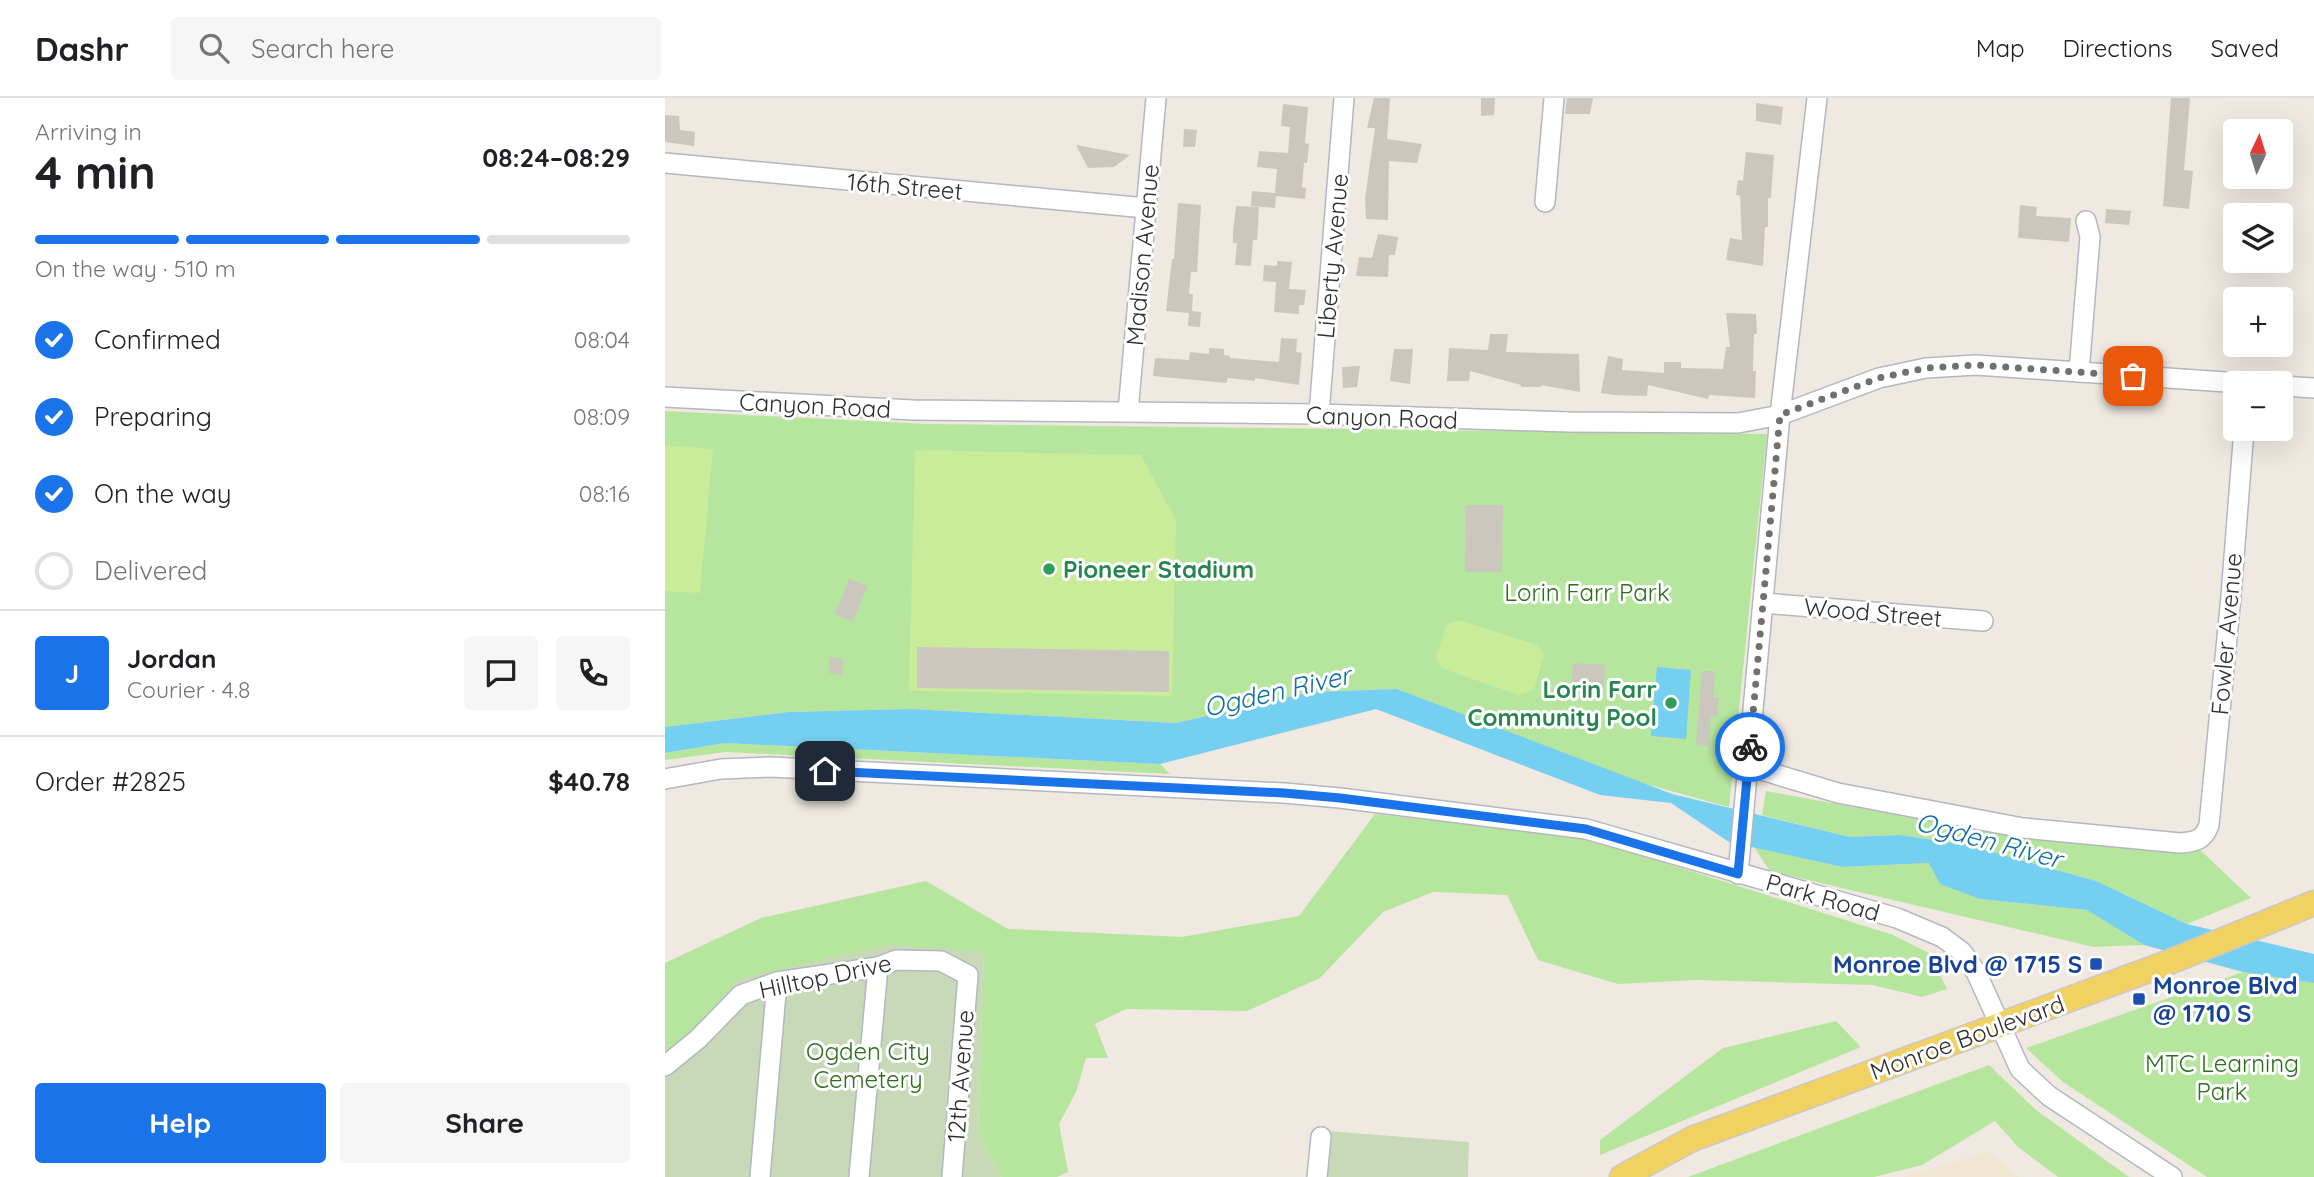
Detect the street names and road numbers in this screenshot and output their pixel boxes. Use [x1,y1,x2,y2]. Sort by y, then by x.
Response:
street label: Madison Avenue [1119,163,1165,347]
street label: 16th Street [846,166,964,206]
street label: Liberty Avenue [1310,172,1354,340]
street label: Canyon Road [738,386,892,424]
street label: Canyon Road [1306,399,1458,435]
street label: Fowler Avenue [2204,552,2248,716]
street label: Wood Street [1803,591,1943,633]
street label: Park Road [1763,866,1883,928]
street label: Hilltop Drive [756,947,894,1005]
street label: Monroe Boulevard [1866,988,2068,1086]
street label: 12th Avenue [940,1009,980,1143]

